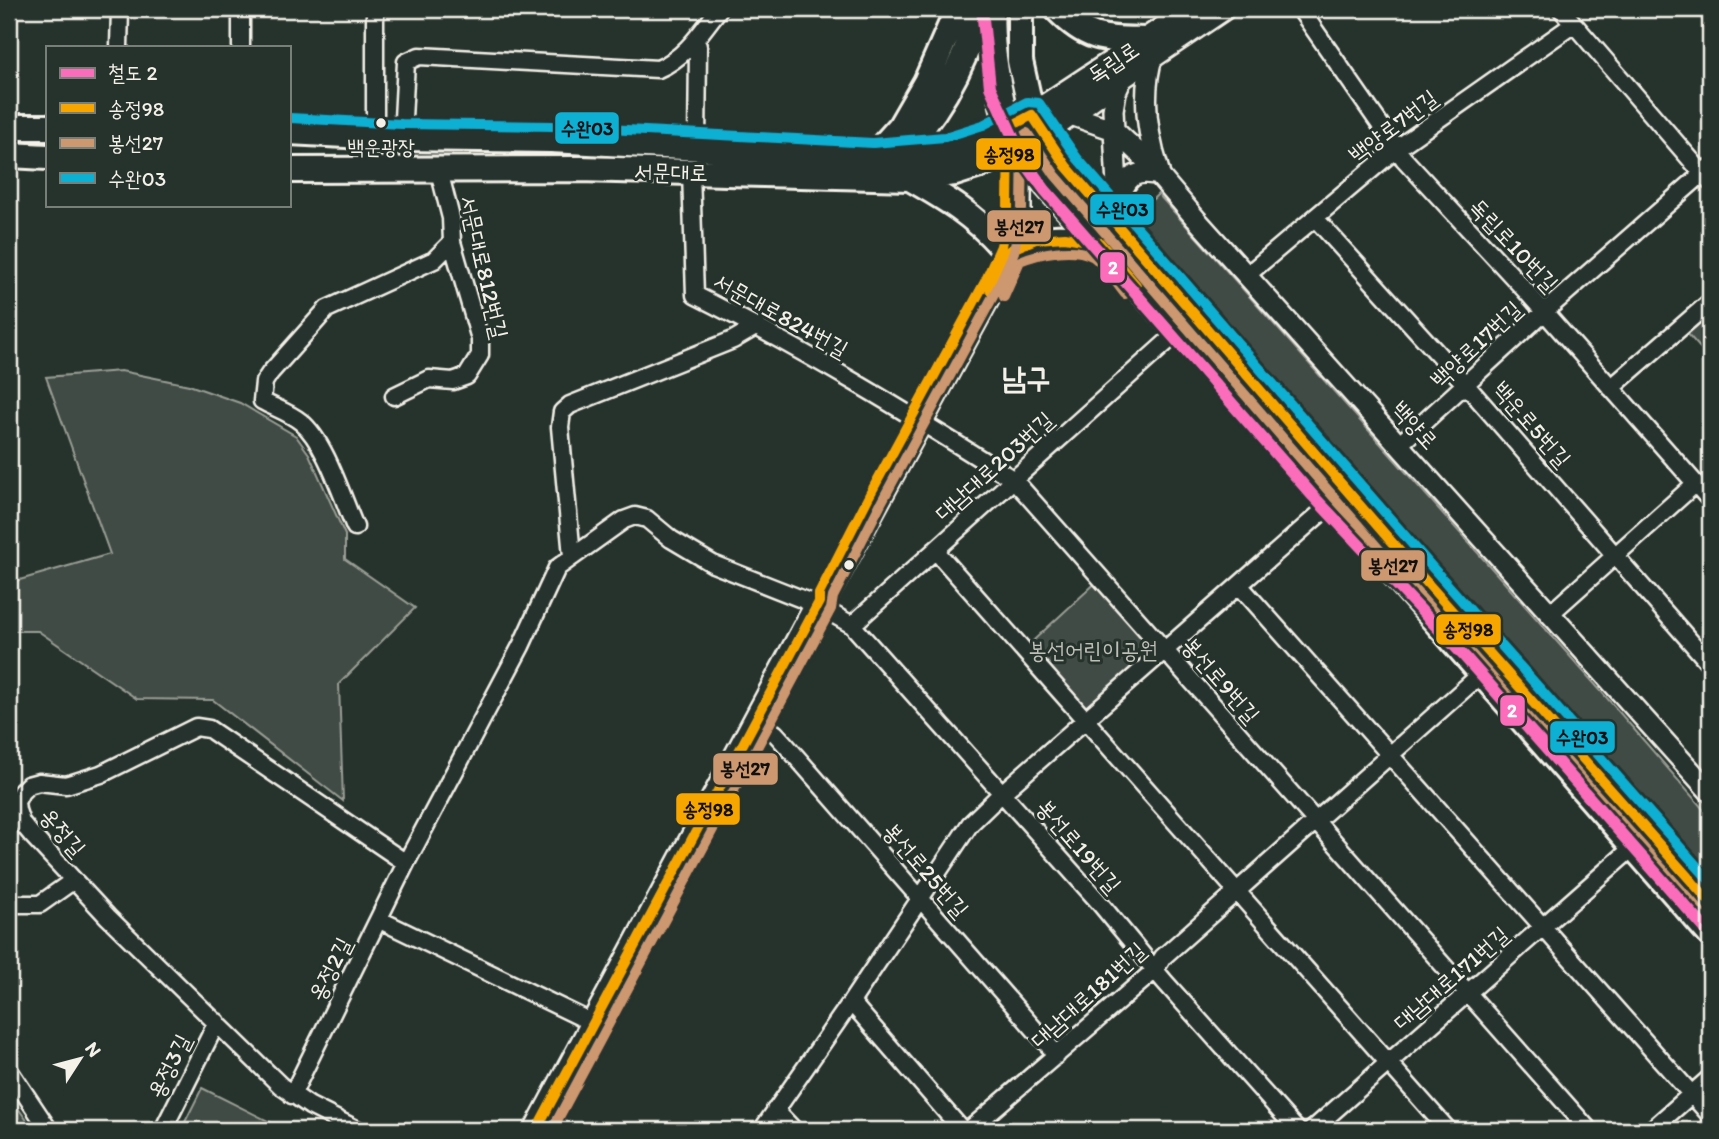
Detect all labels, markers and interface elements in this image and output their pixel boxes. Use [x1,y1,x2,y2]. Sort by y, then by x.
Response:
street label: 독립로 [1082,35,1144,89]
legend [46,46,290,206]
text: 철도 2 [108,60,158,85]
street label: 백양로7번길 [1343,84,1443,168]
text: 송정98 [108,96,164,121]
line badge: 수완03 [554,111,620,145]
marker: 백운광장 [374,116,388,130]
text: 수완03 [561,117,613,140]
text: 봉선27 [108,130,163,155]
place label: 백운광장 [347,134,415,159]
line badge: 송정98 [975,137,1042,171]
text: 송정98 [984,143,1035,166]
street label: 서문대로 [634,157,708,187]
text: 수완03 [108,166,166,191]
street label: 서문대로812번길 [454,193,514,341]
line badge: 수완03 [1089,193,1155,226]
street label: 독립로10번길 [1464,193,1564,297]
text: 수완03 [1096,198,1148,221]
line badge: 봉선27 [986,209,1052,243]
text: 봉선27 [994,215,1045,238]
line badge: 2 [1099,251,1126,284]
text: 2 [1108,256,1118,279]
street label: 서문대로824번길 [709,266,853,364]
street label: 백양로17번길 [1425,295,1527,393]
district label: 남구 [1002,359,1050,396]
street label: 백운로5번길 [1487,375,1577,473]
street label: 백양로 [1386,395,1444,455]
street label: 대남대로203번길 [929,405,1059,527]
line badge: 봉선27 [1360,549,1426,582]
text: 봉선27 [1368,554,1419,577]
unlabelled marker [842,558,856,572]
line badge: 송정98 [1435,613,1502,646]
text: 송정98 [1443,618,1494,641]
street label: 봉선로9번길 [1176,631,1266,729]
park label: 봉선어린이공원 [1028,636,1158,664]
line badge: 2 [1499,694,1526,727]
text: 2 [1507,699,1517,722]
line badge: 수완03 [1549,720,1616,754]
text: 수완03 [1556,726,1608,749]
line badge: 봉선27 [712,752,779,786]
text: 봉선27 [720,757,771,780]
line badge: 송정98 [675,792,741,826]
street label: 봉선로19번길 [1031,793,1127,899]
text: 송정98 [683,798,734,821]
street label: 옹정길 [34,802,92,862]
street label: 봉선로25번길 [877,817,975,923]
street label: 대남대로171번길 [1388,920,1514,1036]
street label: 옹정2길 [302,933,358,1005]
street label: 대남대로181번길 [1025,936,1151,1054]
north arrow [46,1024,116,1094]
street label: 용정3길 [141,1029,197,1103]
text: N [80,1037,106,1061]

